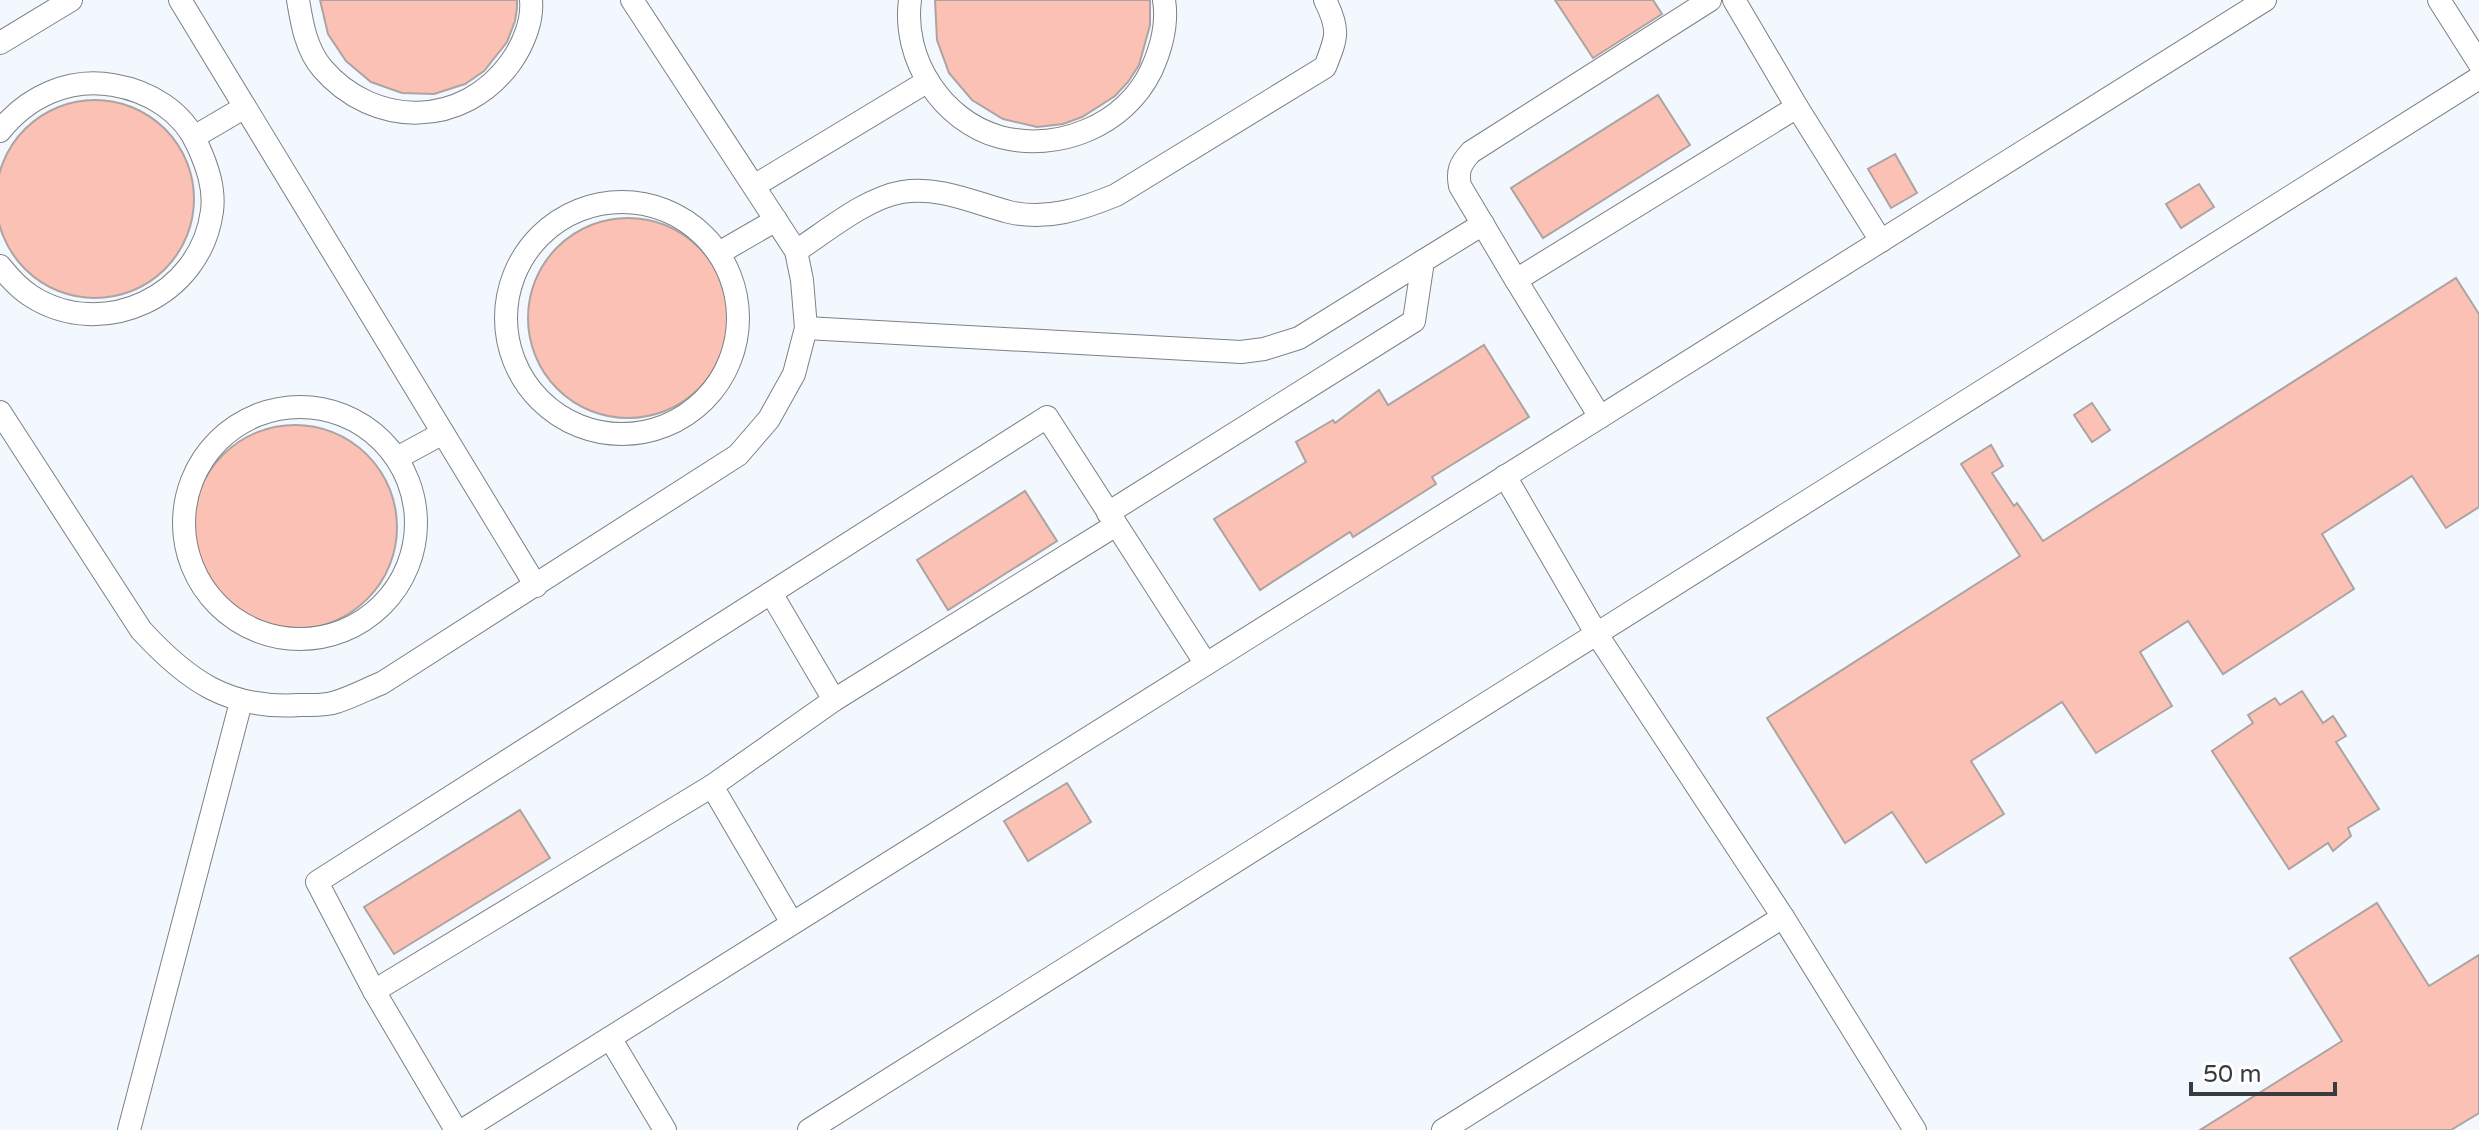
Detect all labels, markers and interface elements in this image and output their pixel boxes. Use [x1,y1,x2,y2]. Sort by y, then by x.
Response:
scale bar [2191,1046,2335,1096]
text: 50 m [2203,1060,2261,1089]

